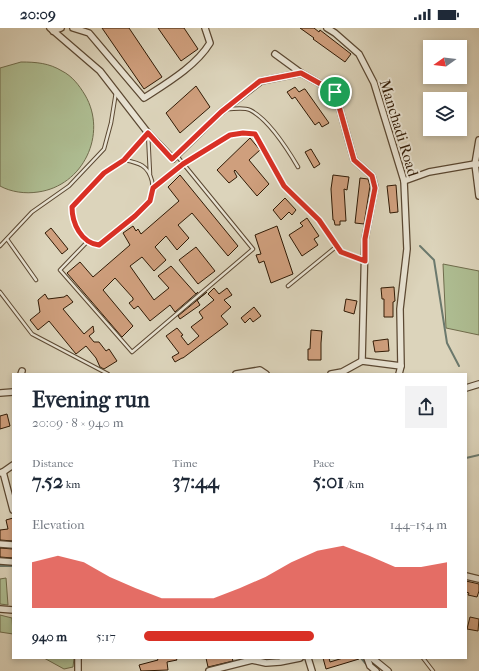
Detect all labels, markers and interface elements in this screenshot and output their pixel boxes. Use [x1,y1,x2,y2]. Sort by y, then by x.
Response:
text: 20:09 [20,5,56,23]
north arrow [423,40,467,84]
map controls [423,40,467,136]
pin [318,75,352,109]
street label: Manchadi Road [376,77,423,179]
icon: arrive [324,81,346,103]
button: layers [423,92,467,136]
button: share [405,386,447,428]
text: Evening run [32,387,150,413]
text: 20:09 · 8 × 940 m [32,415,123,430]
text: Distance [32,457,73,470]
text: Time [172,457,197,470]
text: Pace [313,457,335,470]
text: 7.52 [32,470,63,493]
text: 37:44 [172,470,219,493]
text: 5:01 [313,470,344,493]
text: km [63,478,80,491]
text: /km [344,478,364,491]
text: Elevation [32,517,85,532]
text: 144–154 m [390,517,447,532]
text: 940 m [32,629,67,644]
text: 5:17 [96,629,116,644]

